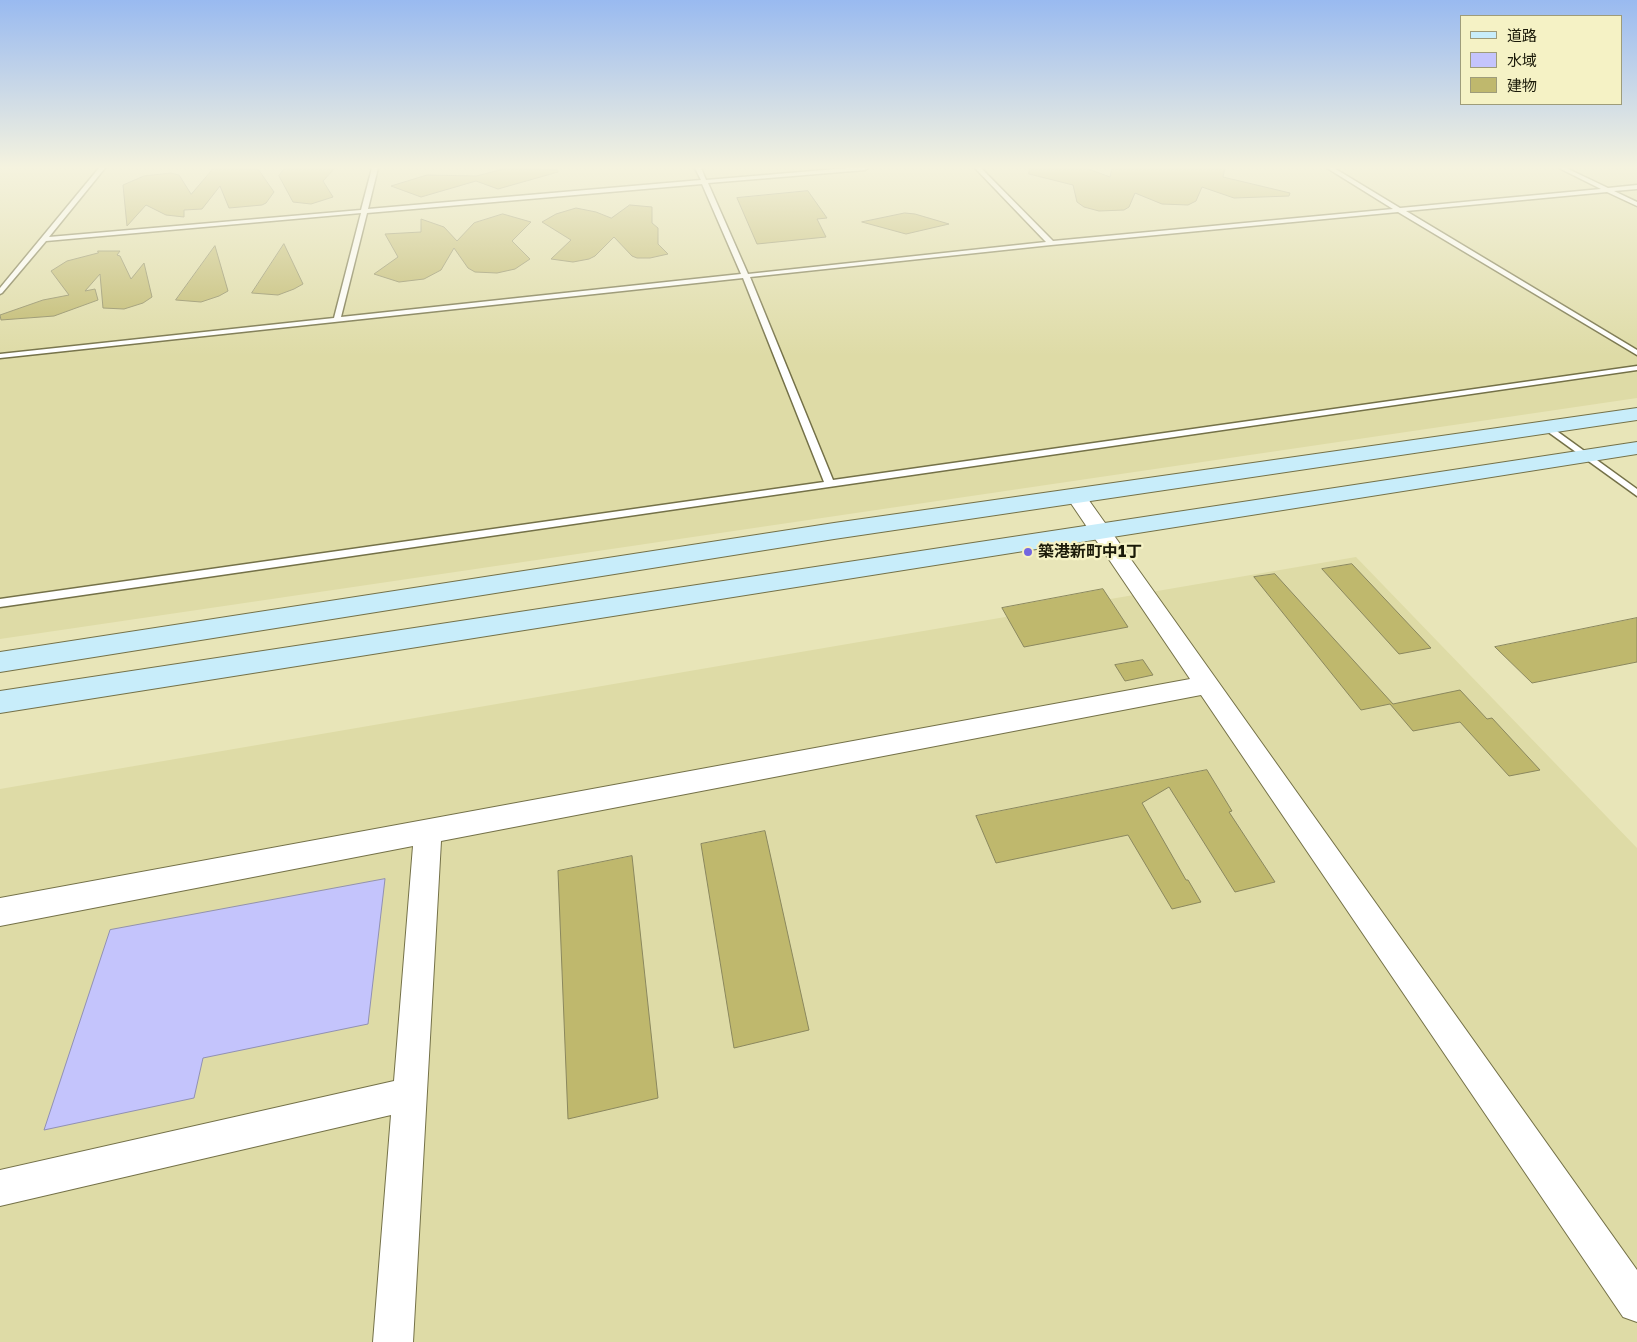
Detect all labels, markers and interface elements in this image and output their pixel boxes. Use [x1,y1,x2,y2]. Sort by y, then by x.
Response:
legend [1460,15,1622,105]
text: 道路 [1507,26,1537,44]
text: 水域 [1507,51,1537,69]
text: 建物 [1507,76,1537,94]
place label: 築港新町中1丁 [1038,542,1142,562]
marker: 築港新町中1丁 [1022,546,1034,558]

